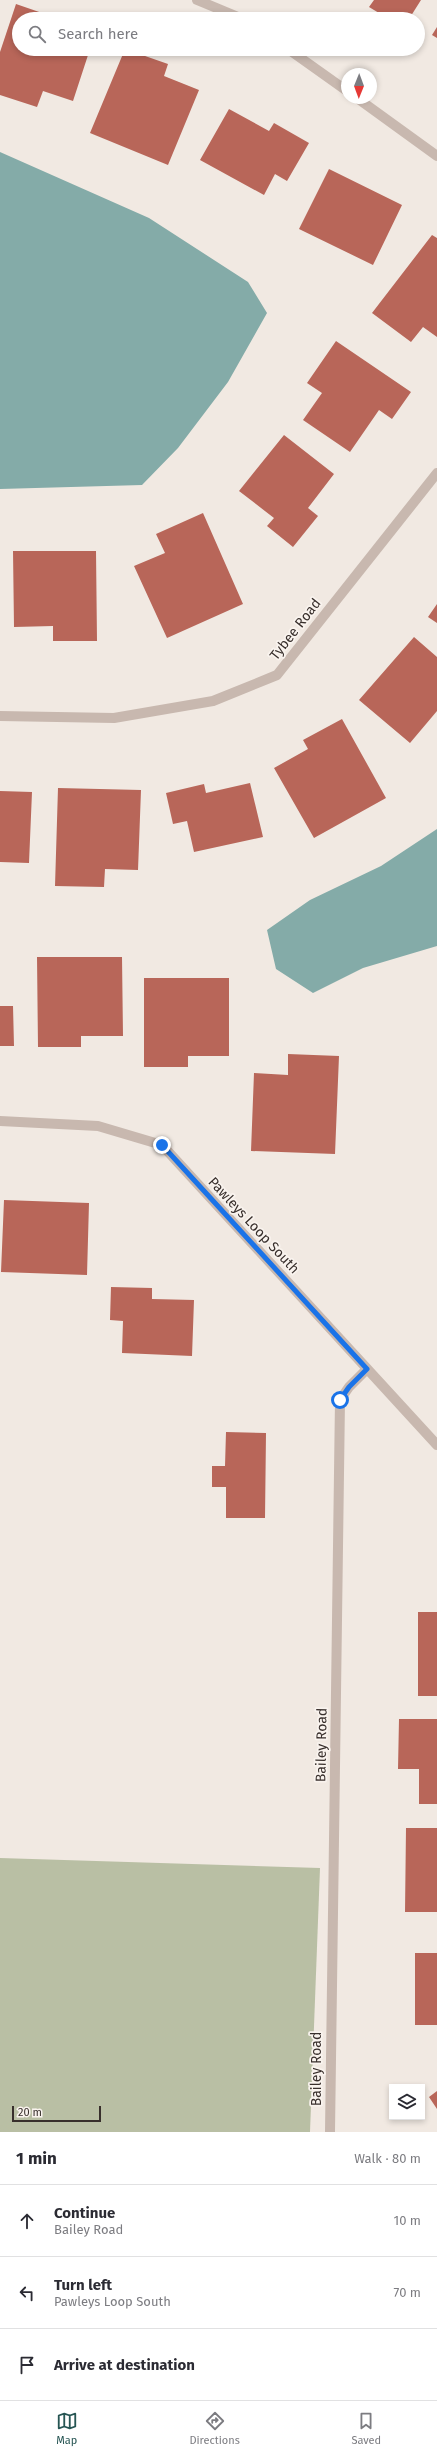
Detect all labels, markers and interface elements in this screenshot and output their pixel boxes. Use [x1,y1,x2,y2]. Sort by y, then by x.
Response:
search box [12,12,425,56]
icon: search [26,23,48,45]
text: Search here [58,25,138,43]
north arrow [341,68,377,104]
street label: Tybee Road [266,595,325,663]
route end [153,1136,171,1154]
street label: Pawleys Loop South [205,1174,303,1277]
route start [331,1391,349,1409]
street label: Bailey Road [312,1708,331,1782]
street label: Bailey Road [308,2032,325,2106]
map controls [389,2084,425,2120]
button: layers [389,2084,425,2120]
scale bar [12,2104,101,2123]
text: 20 m [18,2106,42,2119]
text: 1 min [16,2148,57,2169]
text: Walk · 80 m [354,2151,421,2166]
text: Continue [54,2204,115,2222]
icon: ahead [16,2210,38,2232]
text: 10 m [394,2213,421,2228]
text: Bailey Road [54,2222,123,2237]
text: Turn left [54,2276,112,2294]
icon: left [16,2282,38,2304]
text: 70 m [394,2285,421,2300]
text: Pawleys Loop South [54,2294,171,2309]
icon: arrive [16,2354,38,2376]
text: Arrive at destination [54,2356,195,2374]
tab: Map [56,2410,78,2447]
tab: Directions [189,2410,240,2447]
tab: Saved [351,2410,381,2447]

